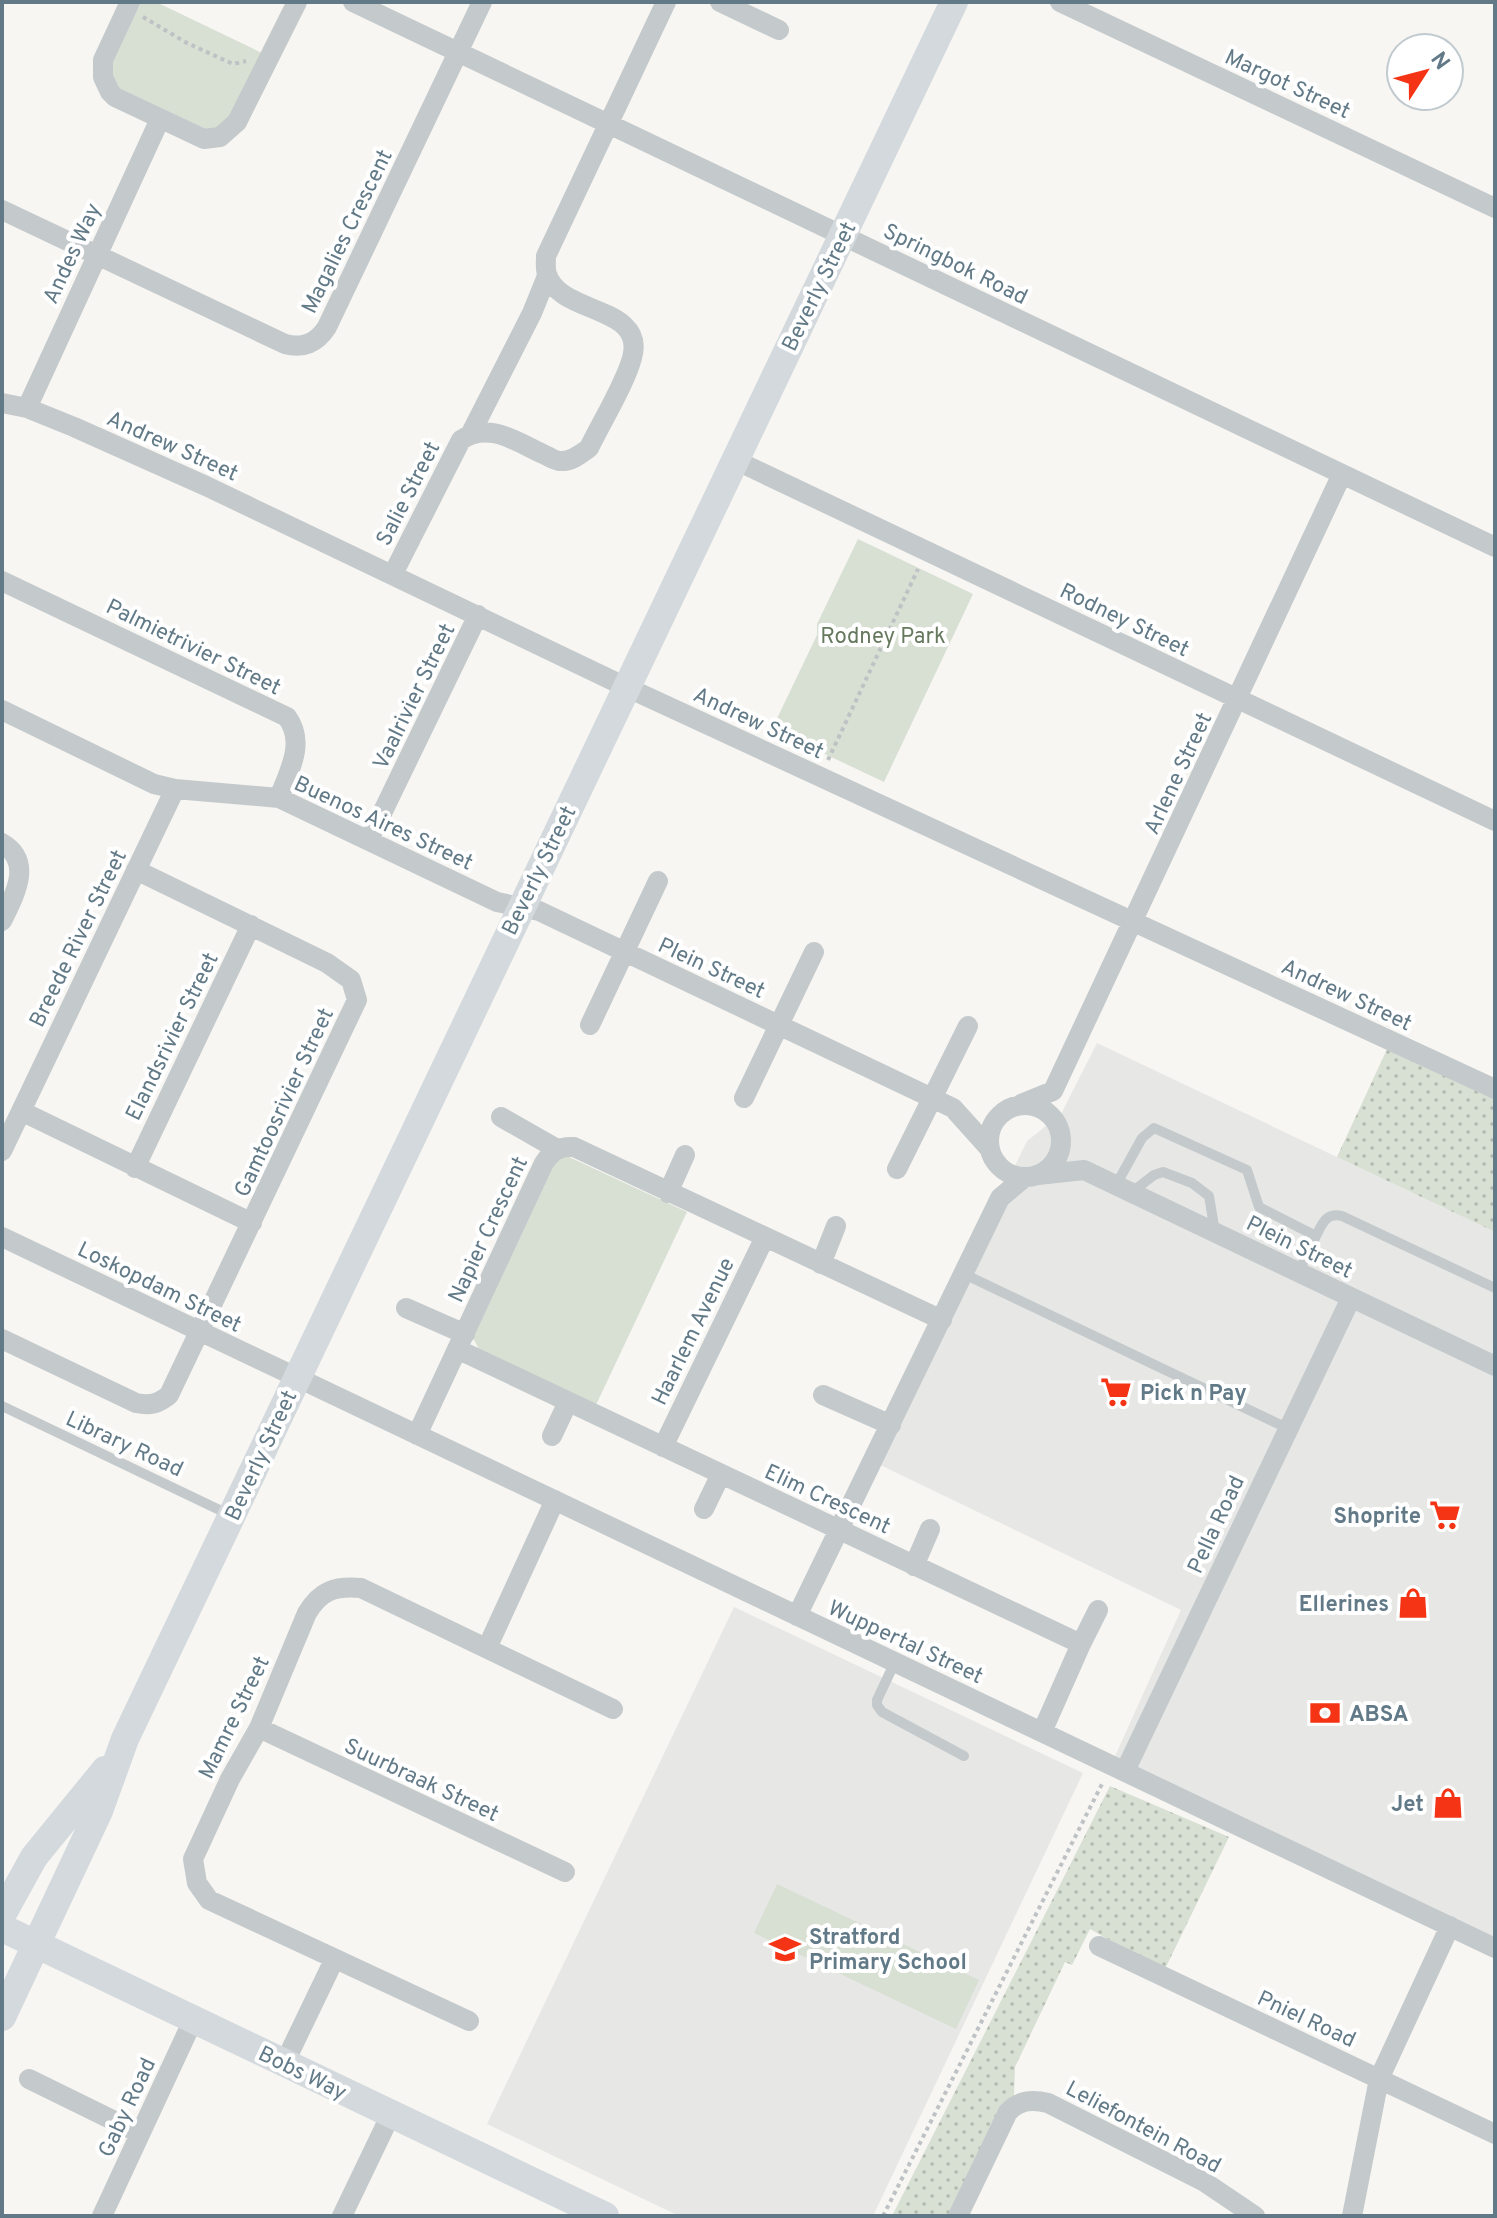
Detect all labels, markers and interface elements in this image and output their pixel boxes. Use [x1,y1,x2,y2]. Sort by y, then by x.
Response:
north arrow [1385,32,1465,112]
street label: Margot Street [1220,44,1354,126]
text: N [1424,47,1455,76]
street label: Magalies Crescent [297,146,400,318]
street label: Andes Way [38,200,108,309]
street label: Beverly Street [777,218,863,356]
street label: Springbok Road [878,219,1032,312]
street label: Andrew Street [102,406,242,488]
street label: Salie Street [371,437,447,551]
street label: Rodney Street [1055,578,1193,664]
street label: Palmietrivier Street [101,594,285,702]
street label: Vaalrivier Street [368,620,462,774]
park label: Rodney Park [820,624,946,651]
street label: Andrew Street [688,682,828,766]
street label: Arlene Street [1139,709,1219,839]
street label: Buenos Aires Street [289,771,477,878]
street label: Beverly Street [497,802,583,940]
street label: Breede River Street [25,846,134,1032]
street label: Plein Street [653,933,769,1006]
street label: Elandsrivier Street [121,949,226,1125]
street label: Andrew Street [1276,954,1416,1038]
street label: Gamtoosrivier Street [230,1004,341,1202]
street label: Napier Crescent [444,1153,535,1307]
street label: Plein Street [1241,1211,1357,1286]
street label: Loskopdam Street [72,1237,245,1340]
street label: Haarlem Avenue [647,1254,742,1410]
supermarket icon: Pick n Pay [1099,1375,1133,1409]
place label: Pick n Pay [1140,1381,1247,1408]
street label: Beverly Street [220,1387,304,1526]
street label: Library Road [61,1406,187,1484]
street label: Elim Crescent [760,1459,894,1541]
street label: Pella Road [1183,1472,1252,1578]
supermarket icon: Shoprite [1428,1498,1462,1532]
place label: Shoprite [1334,1504,1421,1531]
shop icon: Ellerines [1396,1586,1430,1620]
place label: Ellerines [1299,1592,1389,1619]
street label: Wuppertal Street [823,1596,987,1691]
street label: Mamre Street [194,1652,277,1784]
bank icon: ABSA [1308,1696,1342,1730]
place label: ABSA [1349,1702,1409,1729]
street label: Suurbraak Street [339,1734,503,1829]
shop icon: Jet [1431,1786,1465,1820]
place label: Jet [1391,1792,1424,1819]
place label: Stratford Primary School [809,1925,967,1977]
school or university icon: Stratford Primary School [768,1932,802,1966]
street label: Pniel Road [1252,1986,1359,2055]
street label: Bobs Way [253,2041,351,2107]
street label: Gaby Road [93,2054,163,2162]
street label: Leliefontein Road [1061,2076,1225,2180]

